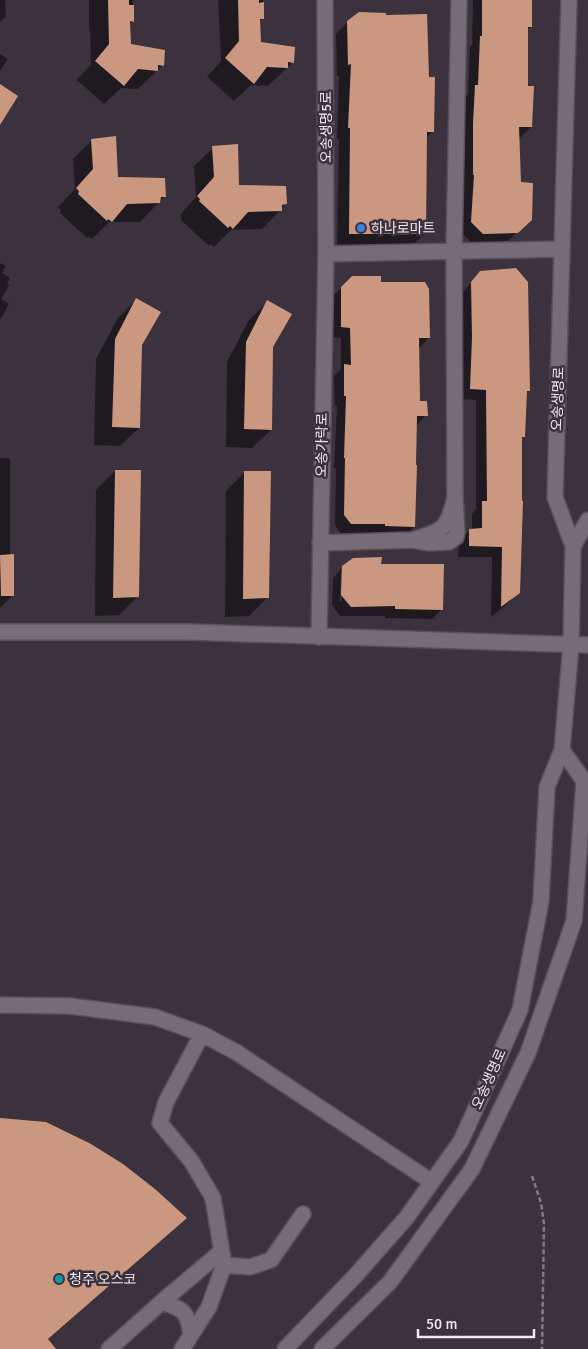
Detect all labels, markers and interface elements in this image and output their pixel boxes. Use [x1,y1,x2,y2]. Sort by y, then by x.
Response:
street label: 오송생명5로 [318,91,335,163]
place label: 하나로마트 [371,220,436,237]
marker: 하나로마트 [355,222,367,234]
street label: 오송생명로 [548,366,568,431]
street label: 오송가락로 [313,413,331,477]
street label: 오송생명로 [468,1046,510,1112]
place label: 청주 오스코 [69,1271,137,1288]
marker: 청주 오스코 [53,1273,65,1285]
scale bar [418,1306,534,1338]
text: 50 m [426,1315,457,1333]

